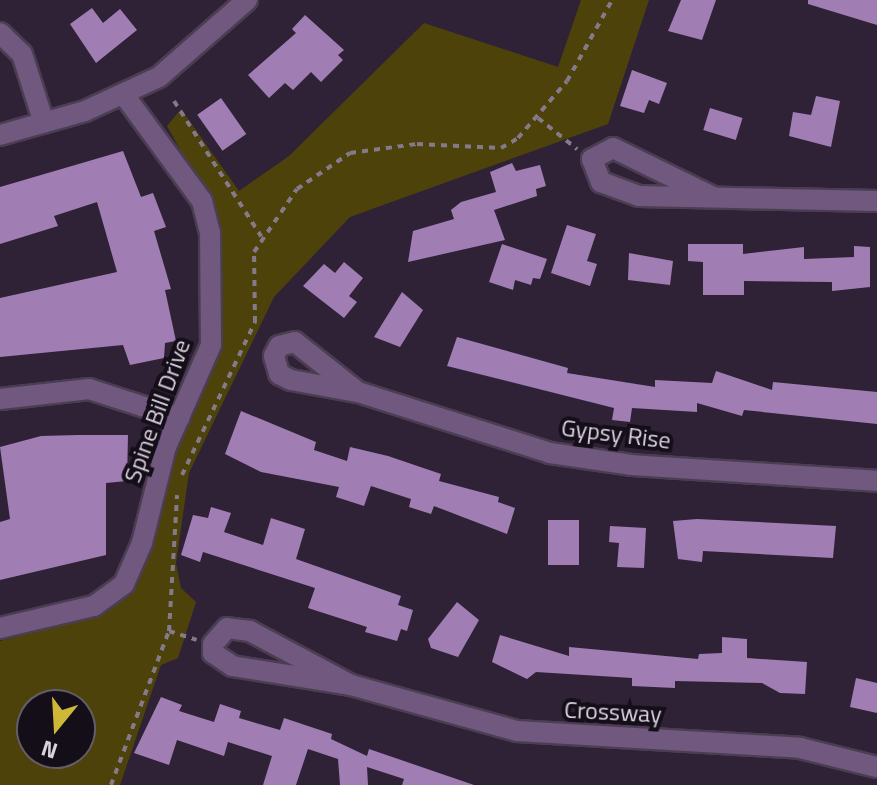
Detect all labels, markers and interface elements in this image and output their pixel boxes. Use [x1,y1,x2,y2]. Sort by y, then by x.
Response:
street label: Spine Bill Drive [118,336,196,486]
street label: Gypsy Rise [560,413,672,455]
north arrow [16,689,96,769]
street label: Crossway [564,695,662,729]
text: N [37,731,62,768]

